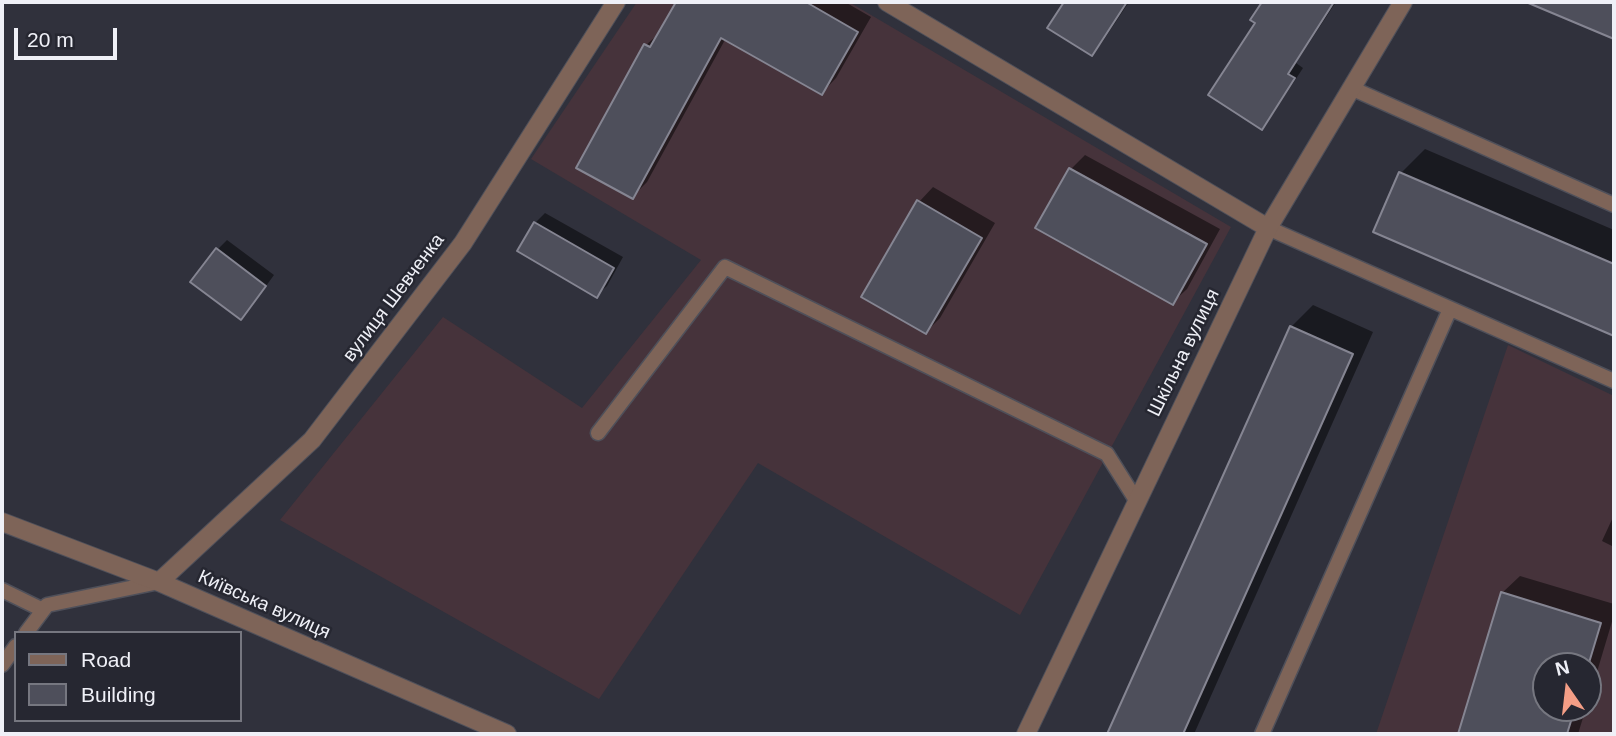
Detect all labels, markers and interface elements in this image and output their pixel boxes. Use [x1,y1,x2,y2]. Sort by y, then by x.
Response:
scale bar [18,14,121,58]
text: 20 m [27,28,74,51]
street label: вулиця Шевченка [338,229,450,367]
street label: Шкільна вулиця [1143,286,1225,420]
street label: Київська вулиця [194,566,334,644]
legend [14,631,242,722]
text: Road [81,648,131,671]
north arrow [1532,652,1602,722]
text: N [1553,656,1571,680]
text: Building [81,683,156,706]

